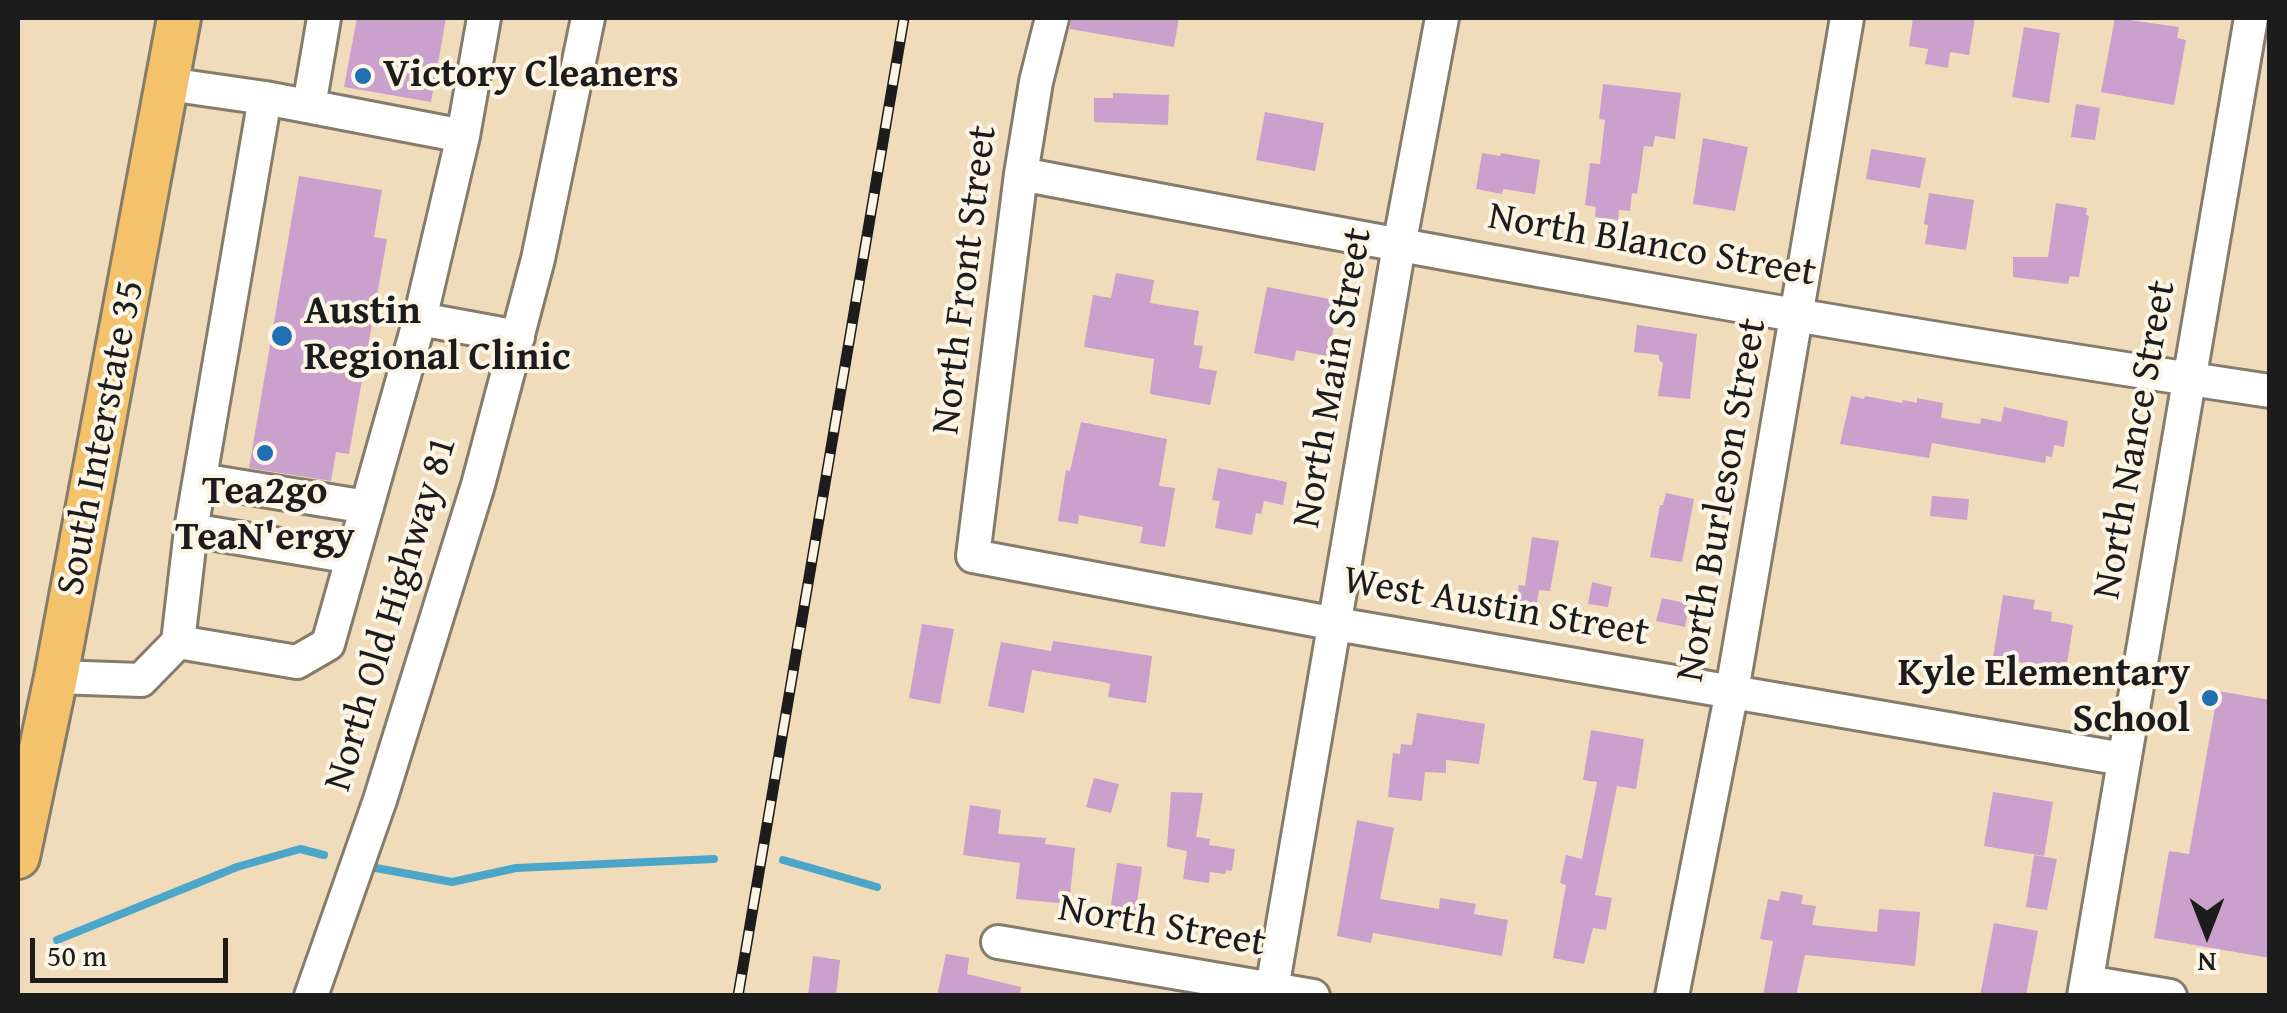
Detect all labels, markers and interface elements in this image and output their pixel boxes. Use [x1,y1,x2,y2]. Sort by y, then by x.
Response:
place label: Victory Cleaners [383,52,679,100]
marker: Victory Cleaners [352,65,374,87]
street label: North Front Street [923,123,1009,437]
street label: North Blanco Street [1484,194,1820,298]
street label: North Main Street [1284,224,1384,532]
street label: South Interstate 35 [48,276,156,600]
street label: North Nance Street [2084,277,2188,603]
place label: Austin Regional Clinic [304,289,570,383]
street label: North Burleson Street [1667,315,1779,685]
marker: Austin Regional Clinic [269,323,295,349]
street label: North Old Highway 81 [315,431,469,797]
marker: Tea2go TeaN'ergy [254,442,276,464]
place label: Tea2go TeaN'ergy [175,469,355,563]
street label: West Austin Street [1339,557,1653,659]
place label: Kyle Elementary School [1898,651,2190,745]
marker: Kyle Elementary School [2199,687,2221,709]
north arrow [2157,883,2257,983]
street label: North Street [1055,885,1269,969]
scale bar [35,918,232,980]
text: 50 m [47,933,107,977]
text: N [2198,943,2216,984]

